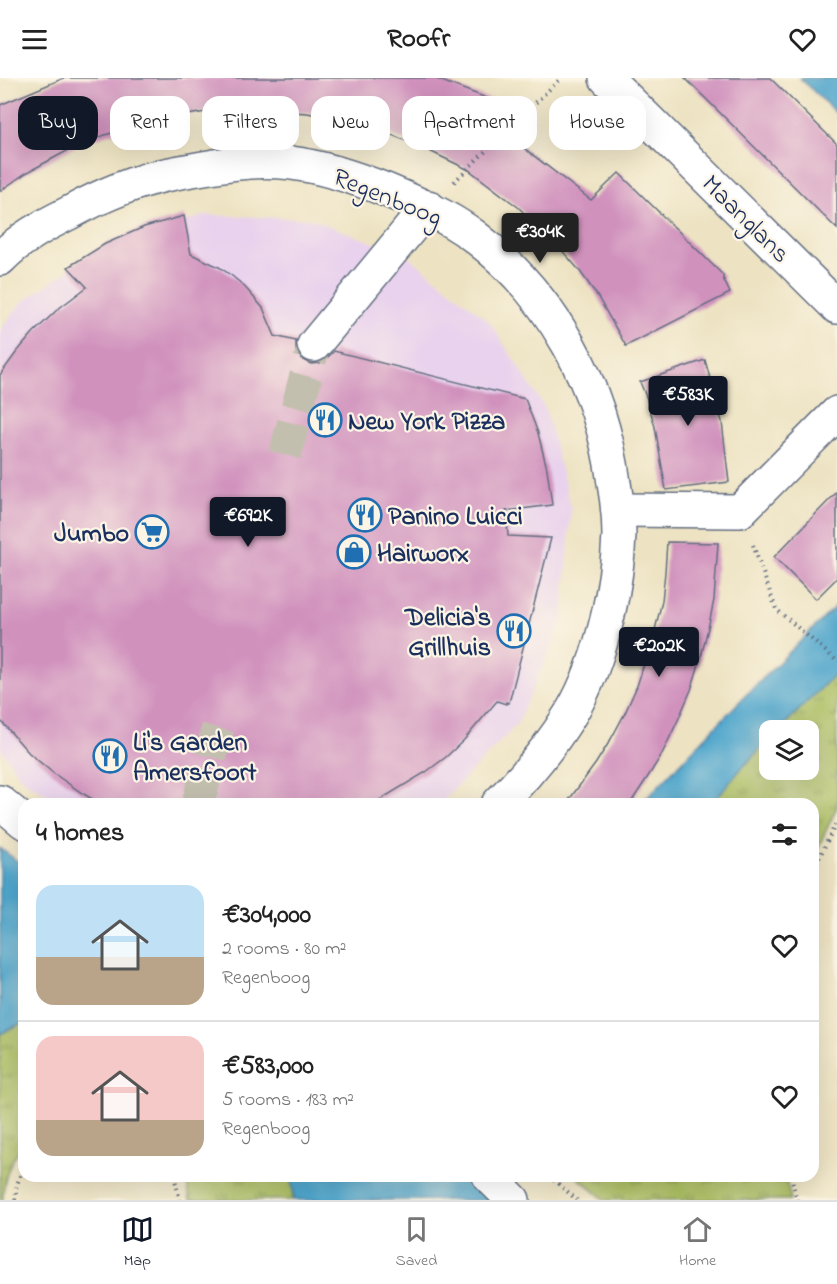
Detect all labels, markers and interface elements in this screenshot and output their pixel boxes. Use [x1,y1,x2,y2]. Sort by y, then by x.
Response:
text: Roofr [387,20,450,59]
icon: menu [18,23,51,56]
icon: heart [786,23,819,56]
chip: Buy [18,96,98,150]
chip: Rent [110,96,190,150]
chip: Filters [202,96,299,150]
chip: New [311,96,390,150]
chip: Apartment [402,96,537,150]
chip: House [549,96,646,150]
street label: Regenboog [327,160,447,238]
street label: Maanglans [692,167,798,273]
pin: €304K [498,213,582,264]
text: €304K [516,218,564,247]
pin: €583K [646,376,730,427]
text: €583K [663,381,713,410]
restaurant icon: New York Pizza [307,402,343,438]
place label: New York Pizza [348,404,505,442]
pin: €692K [206,497,290,548]
restaurant icon: Panino Luicci [347,497,383,533]
place label: Panino Luicci [388,499,523,537]
text: €692K [224,502,272,531]
supermarket icon: Jumbo [134,514,170,550]
place label: Jumbo [54,516,129,554]
shop icon: Hairworx [336,534,372,570]
place label: Hairworx [377,536,469,574]
place label: Delicia's Grillhuis [404,600,491,668]
restaurant icon: Delicia's Grillhuis [496,613,532,649]
pin: €202K [617,627,701,678]
text: €202K [633,632,685,661]
map controls [759,720,819,780]
button: layers [759,720,819,780]
place label: Li's Garden Amersfoort [133,725,257,793]
restaurant icon: Li's Garden Amersfoort [92,738,128,774]
text: 4 homes [36,815,124,853]
icon: filters [768,818,801,851]
text: €304,000 [222,897,311,935]
icon: home [84,909,156,981]
icon: heart [768,929,801,962]
text: 2 rooms · 80 m² [222,935,347,964]
text: Regenboog [222,964,310,993]
text: €583,000 [222,1048,314,1086]
icon: home [84,1060,156,1132]
icon: heart [768,1080,801,1113]
text: 5 rooms · 183 m² [222,1086,354,1115]
text: Regenboog [222,1115,310,1144]
tab: Map [121,1213,154,1273]
tab: Saved [396,1213,437,1273]
tab: Home [679,1213,716,1273]

